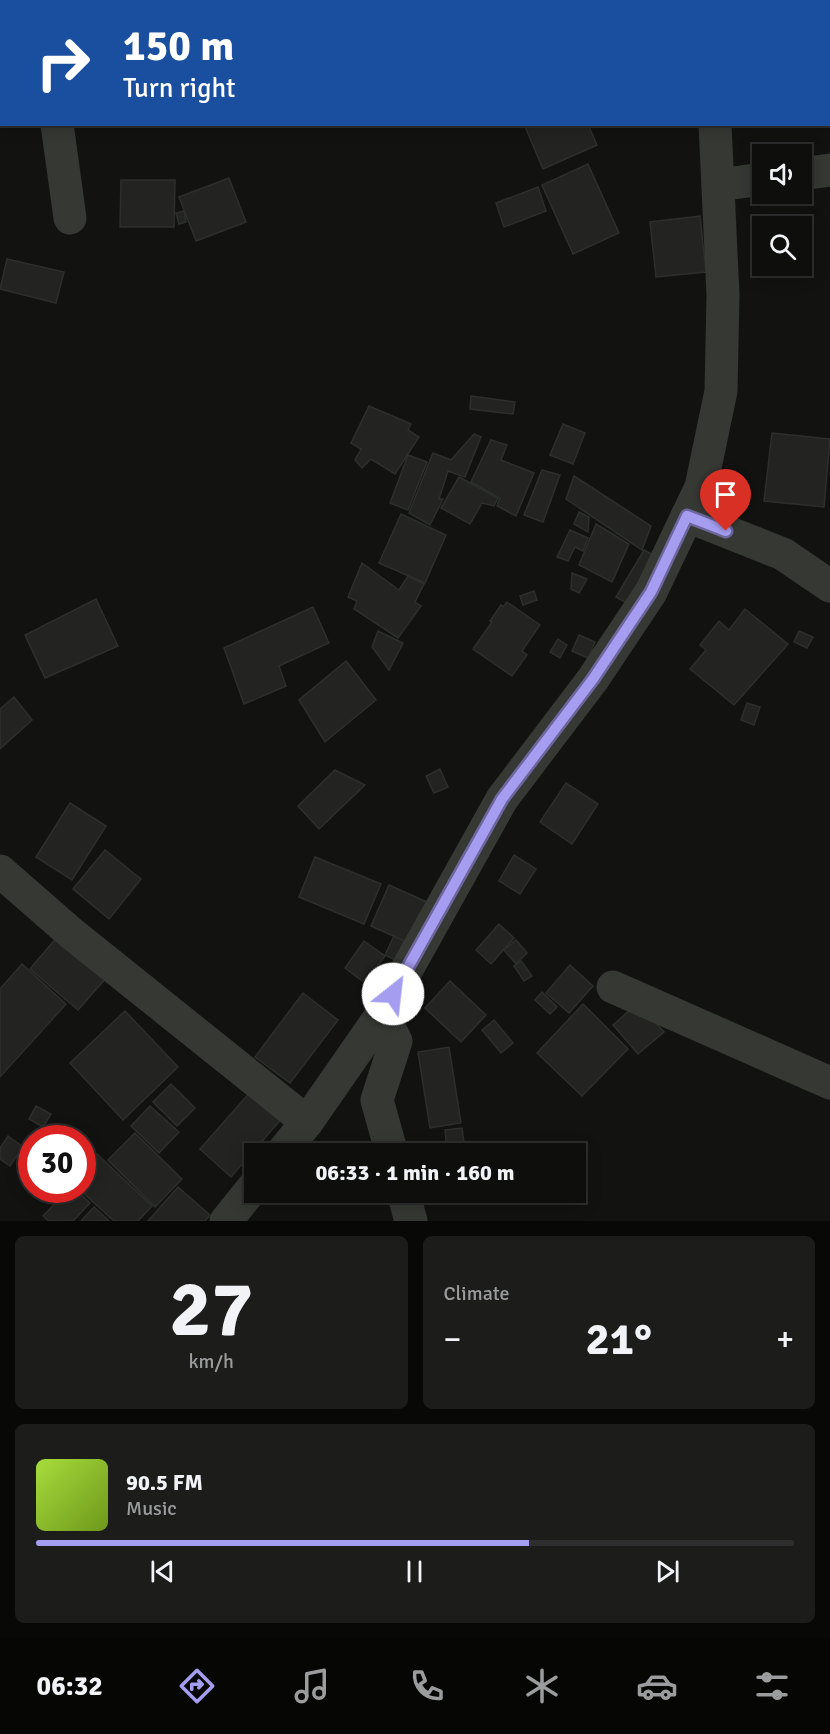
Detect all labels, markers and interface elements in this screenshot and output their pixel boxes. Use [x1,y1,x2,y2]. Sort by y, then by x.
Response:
text: 150 m [123,21,234,72]
icon: right [24,24,102,102]
text: Turn right [123,72,236,105]
map controls [752,144,812,276]
button: sound [752,144,812,204]
button: search [752,216,812,276]
pin [700,469,751,531]
icon: arrive [709,478,742,511]
position arrow [361,962,425,1026]
speed limit sign: 30 [18,1125,96,1203]
text: 06:33 · 1 min · 160 m [315,1159,515,1186]
text: 27 [169,1262,253,1358]
text: Climate [444,1281,509,1306]
text: 21° [585,1312,652,1367]
text: − [444,1319,461,1360]
text: + [776,1319,794,1360]
text: km/h [189,1349,234,1374]
text: 90.5 FM [126,1469,203,1496]
text: Music [126,1496,177,1521]
icon: previous [146,1555,179,1588]
icon: pause [398,1555,431,1588]
icon: next [651,1555,684,1588]
icon: directions [176,1665,218,1707]
icon: music [291,1665,333,1707]
icon: phone [406,1665,448,1707]
icon: climate [521,1665,563,1707]
icon: car [636,1665,678,1707]
icon: filters [751,1665,793,1707]
text: 06:32 [37,1670,103,1703]

